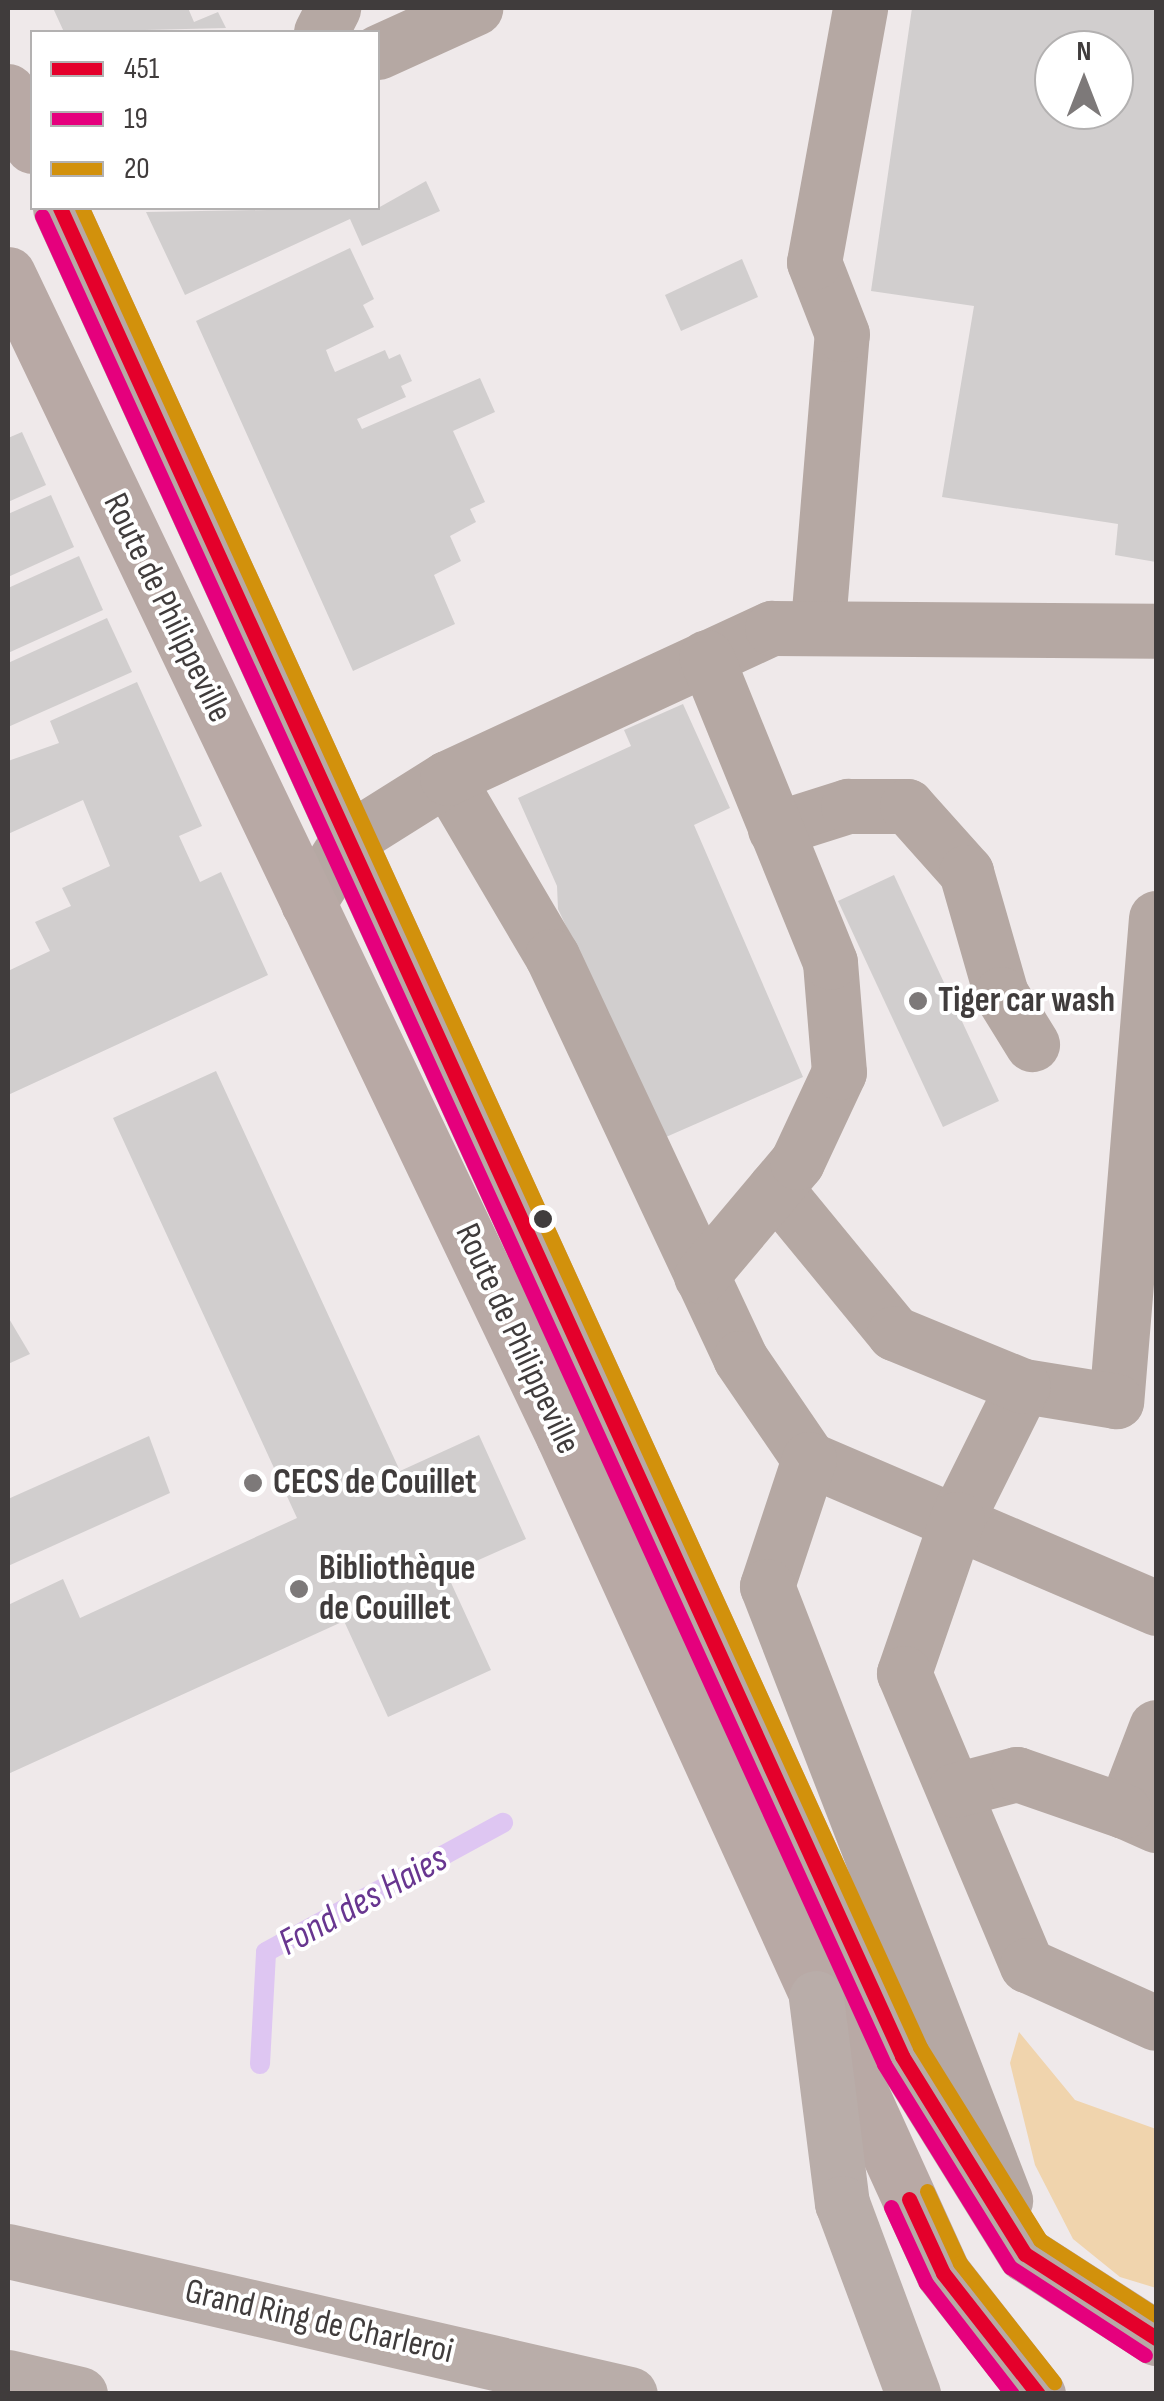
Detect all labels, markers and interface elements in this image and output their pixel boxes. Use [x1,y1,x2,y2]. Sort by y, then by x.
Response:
legend [30,30,380,210]
north arrow [1034,30,1134,130]
text: N [1077,35,1091,68]
text: 451 [124,51,159,87]
text: 19 [124,101,148,137]
text: 20 [124,151,150,187]
street label: Route de Philippeville [94,487,240,729]
place label: Tiger car wash [938,980,1115,1022]
marker: Tiger car wash [907,990,929,1012]
unlabelled marker [533,1209,553,1229]
street label: Route de Philippeville [445,1217,589,1461]
place label: CECS de Couillet [273,1462,477,1504]
marker: CECS de Couillet [242,1472,264,1494]
place label: Bibliothèque de Couillet [319,1548,475,1630]
marker: Bibliothèque de Couillet [288,1578,310,1600]
water label: Fond des Haies [271,1836,455,1966]
street label: Grand Ring de Charleroi [181,2271,457,2373]

